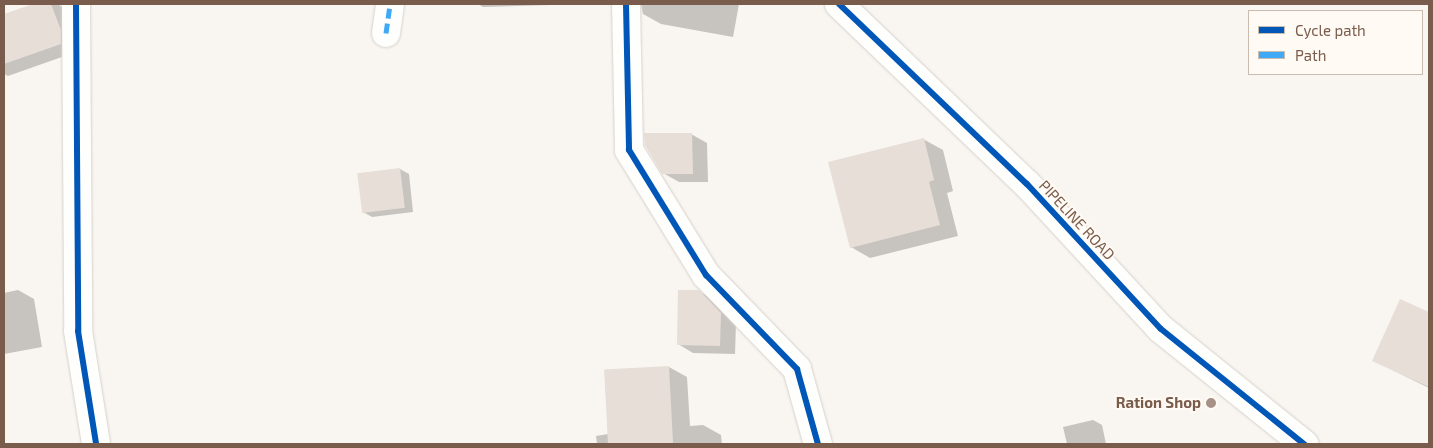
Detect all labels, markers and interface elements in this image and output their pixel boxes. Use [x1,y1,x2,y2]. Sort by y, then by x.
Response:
legend [1248,10,1423,75]
text: Cycle path [1295,21,1366,39]
text: Path [1295,46,1326,64]
street label: PIPELINE ROAD [1035,176,1119,264]
place label: Ration Shop [1116,394,1201,412]
marker: Ration Shop [1205,397,1217,409]

